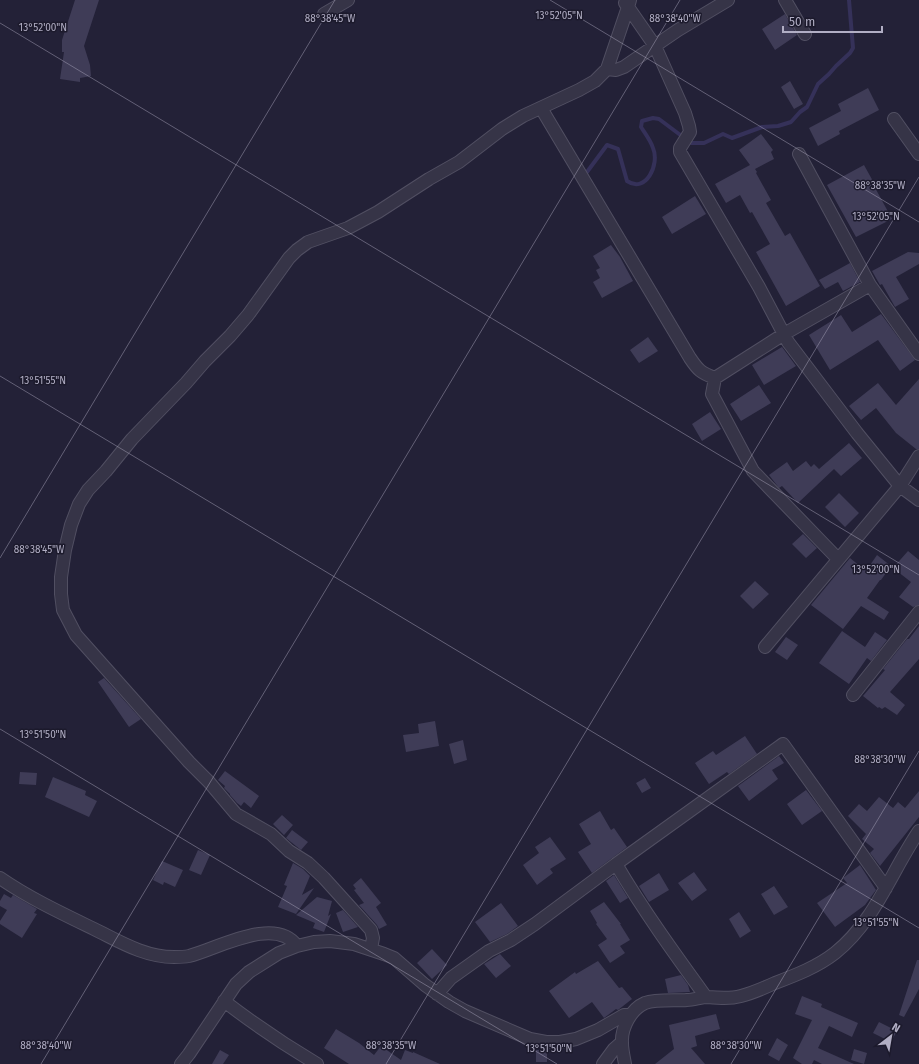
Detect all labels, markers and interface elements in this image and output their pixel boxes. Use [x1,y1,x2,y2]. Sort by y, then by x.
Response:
scale bar [783,8,882,34]
text: 13°52'05"N [535,10,583,22]
text: 88°38'45"W [305,13,356,25]
text: 88°38'40"W [649,13,701,25]
text: 50 m [789,15,815,29]
text: 13°52'00"N [19,22,67,34]
text: 88°38'35"W [855,180,906,192]
text: 13°52'05"N [852,211,900,223]
text: 13°51'55"N [20,375,66,387]
text: 88°38'45"W [14,544,65,556]
text: 13°52'00"N [852,564,900,576]
text: 13°51'50"N [20,729,66,741]
text: 88°38'30"W [854,754,906,766]
text: 13°51'55"N [853,917,899,929]
north arrow [871,1016,911,1056]
text: N [889,1020,902,1035]
text: 88°38'40"W [20,1040,72,1052]
text: 88°38'35"W [366,1040,417,1052]
text: 88°38'30"W [710,1040,762,1052]
text: 13°51'50"N [526,1043,572,1055]

